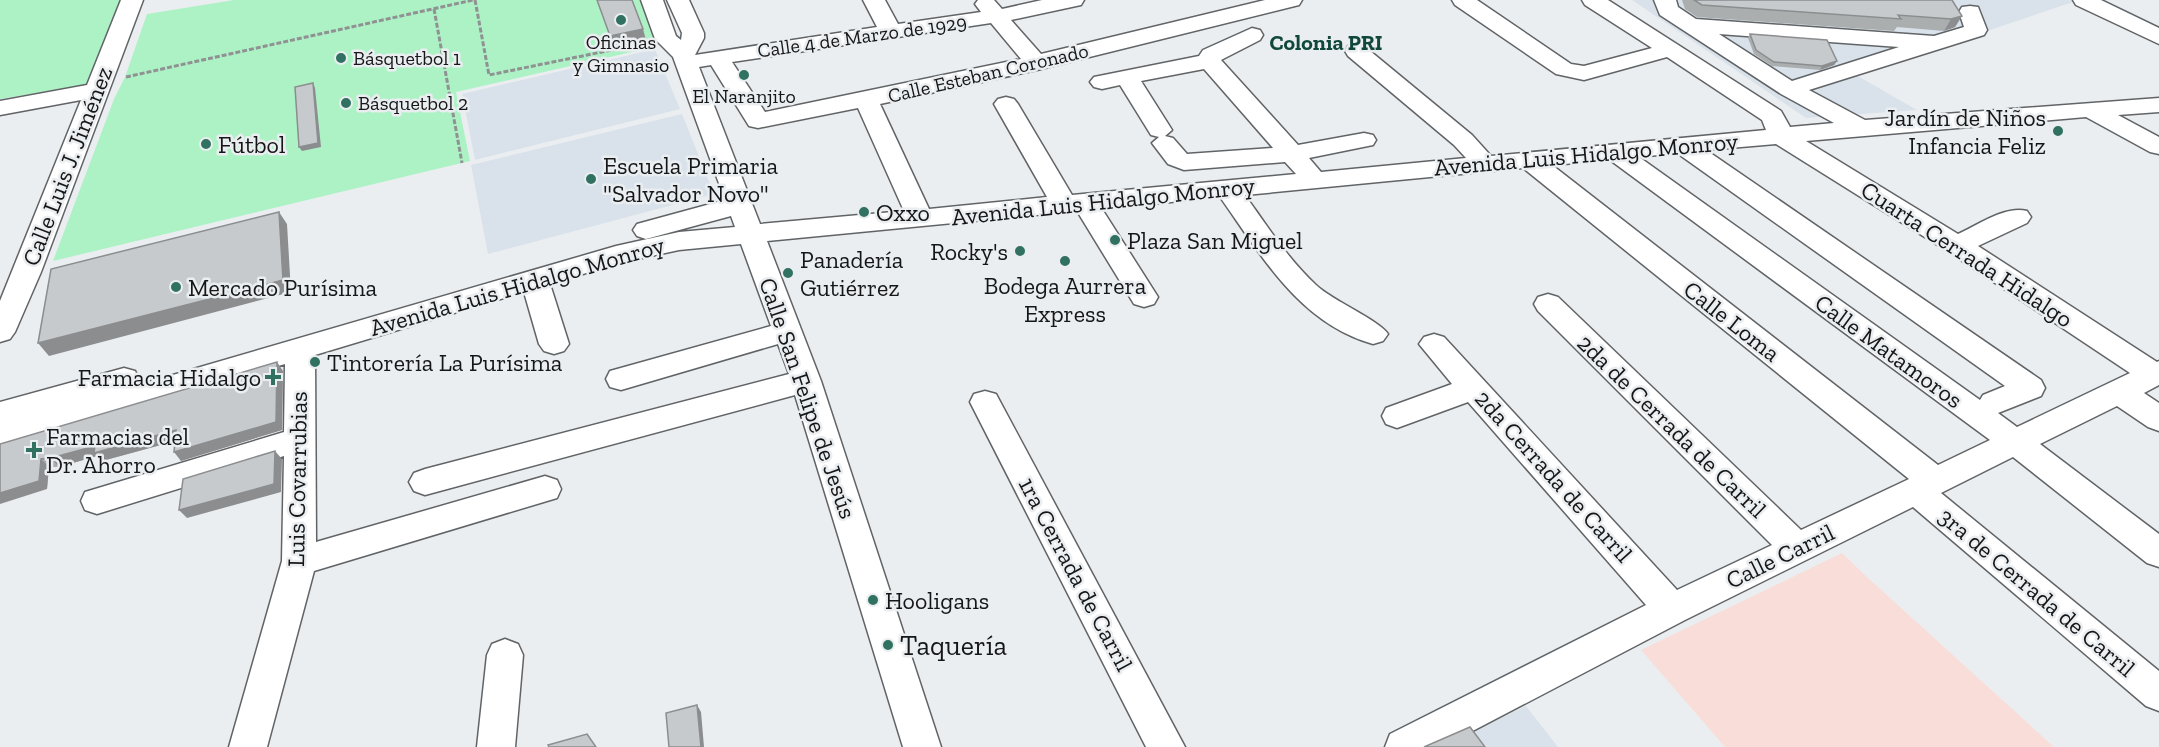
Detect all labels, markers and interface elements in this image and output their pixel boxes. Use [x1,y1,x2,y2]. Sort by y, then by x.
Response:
street label: Calle 4 de Marzo de 1929 [756,9,968,63]
marker: Oficinas y Gimnasio [614,13,628,27]
district label: Colonia PRI [1269,29,1383,56]
place label: Oficinas y Gimnasio [573,30,669,77]
street label: Calle Esteban Coronado [885,38,1091,108]
place label: Básquetbol 1 [353,46,461,70]
marker: Básquetbol 1 [334,51,348,65]
street label: Calle Luis J. Jiménez [16,62,118,270]
marker: El Naranjito [737,68,751,82]
place label: El Naranjito [692,84,796,108]
place label: Básquetbol 2 [358,91,468,115]
marker: Básquetbol 2 [339,96,353,110]
place label: Jardín de Niños Infancia Feliz [1884,103,2046,160]
marker: Jardín de Niños Infancia Feliz [2051,124,2065,138]
street label: Avenida Luis Hidalgo Monroy [1433,126,1740,182]
place label: Fútbol [218,130,285,159]
marker: Fútbol [199,137,213,151]
place label: Escuela Primaria "Salvador Novo" [603,151,779,208]
street label: Avenida Luis Hidalgo Monroy [950,171,1257,231]
marker: Escuela Primaria "Salvador Novo" [584,172,598,186]
street label: Cuarta Cerrada Hidalgo [1856,175,2078,333]
place label: Oxxo [876,198,930,227]
marker: Oxxo [857,205,871,219]
place label: Plaza San Miguel [1127,226,1303,255]
street label: Avenida Luis Hidalgo Monroy [366,230,668,342]
marker: Plaza San Miguel [1108,233,1122,247]
place label: Rocky's [930,237,1008,266]
marker: Rocky's [1013,244,1027,258]
place label: Panadería Gutiérrez [800,245,904,302]
marker: Bodega Aurrera Express [1058,254,1072,268]
marker: Panadería Gutiérrez [781,266,795,280]
place label: Bodega Aurrera Express [984,271,1147,328]
place label: Mercado Purísima [188,273,378,302]
street label: Calle San Felipe de Jesús [753,274,863,522]
street label: Calle Loma [1678,274,1786,368]
marker: Mercado Purísima [169,280,183,294]
street label: Calle Matamoros [1809,288,1969,414]
street label: 2da de Cerrada de Carril [1571,328,1773,524]
place label: Tintorería La Purísima [327,348,563,377]
marker: Tintorería La Purísima [308,355,322,369]
place label: Farmacia Hidalgo [78,363,261,392]
marker: Farmacia Hidalgo [266,370,280,384]
street label: 2da Cerrada de Carril [1469,384,1639,568]
street label: Luis Covarrubias [281,391,313,567]
place label: Farmacias del Dr. Ahorro [46,422,189,479]
marker: Farmacias del Dr. Ahorro [27,443,41,457]
street label: 1ra Cerrada de Carril [1013,472,1139,676]
street label: 3ra de Cerrada de Carril [1933,501,2141,683]
street label: Calle Carril [1721,517,1839,595]
place label: Hooligans [885,586,989,615]
marker: Hooligans [866,593,880,607]
place label: Taquería [900,629,1007,662]
marker: Taquería [881,638,895,652]

